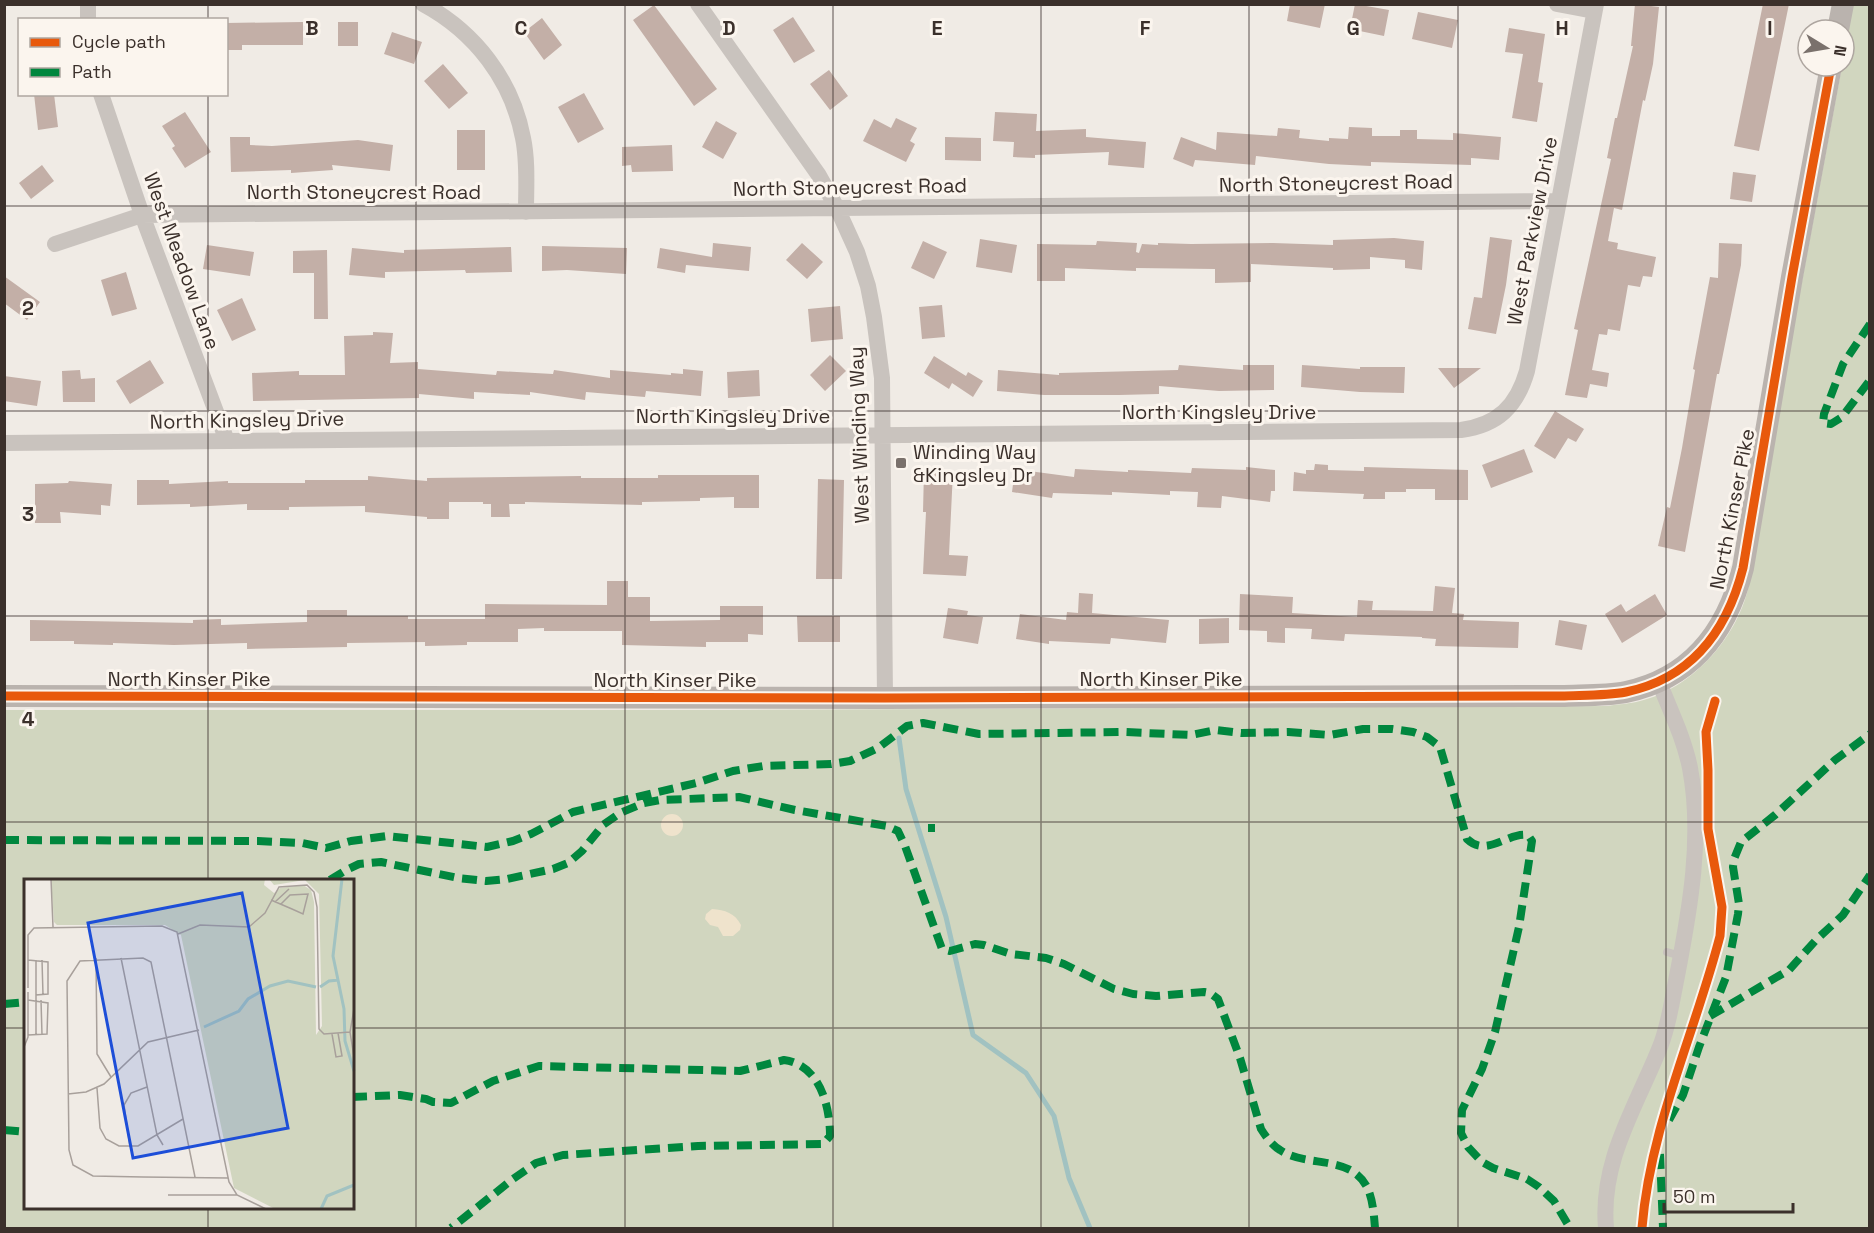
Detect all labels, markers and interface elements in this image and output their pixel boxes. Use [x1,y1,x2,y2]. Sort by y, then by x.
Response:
text: B [305,15,319,41]
text: C [515,15,528,41]
text: D [722,15,736,41]
text: E [931,15,943,41]
text: F [1140,15,1151,41]
text: G [1346,15,1360,41]
text: H [1555,15,1569,41]
text: I [1767,15,1773,41]
legend [18,18,228,96]
north arrow [1796,18,1856,78]
text: Cycle path [72,30,166,53]
text: N [1829,43,1852,58]
text: Path [72,60,112,83]
street label: West Parkview Drive [1501,134,1563,328]
street label: North Stoneycrest Road [1219,168,1453,198]
street label: West Meadow Lane [138,169,226,353]
street label: North Stoneycrest Road [733,172,967,202]
street label: North Stoneycrest Road [247,179,481,205]
text: 2 [22,295,34,321]
street label: West Winding Way [843,346,875,524]
street label: North Kingsley Drive [1122,399,1316,425]
street label: North Kingsley Drive [636,403,830,429]
street label: North Kingsley Drive [150,405,344,435]
street label: North Kinser Pike [1704,426,1760,592]
place label: Winding Way &Kingsley Dr [913,439,1036,488]
marker: Winding Way &Kingsley Dr [894,456,908,470]
text: 3 [22,501,34,527]
street label: North Kinser Pike [107,666,271,692]
street label: North Kinser Pike [1079,666,1243,692]
street label: North Kinser Pike [593,667,757,693]
text: 4 [22,706,35,732]
inset map [24,879,354,1209]
scale bar [1664,1176,1793,1214]
text: 50 m [1673,1185,1715,1208]

